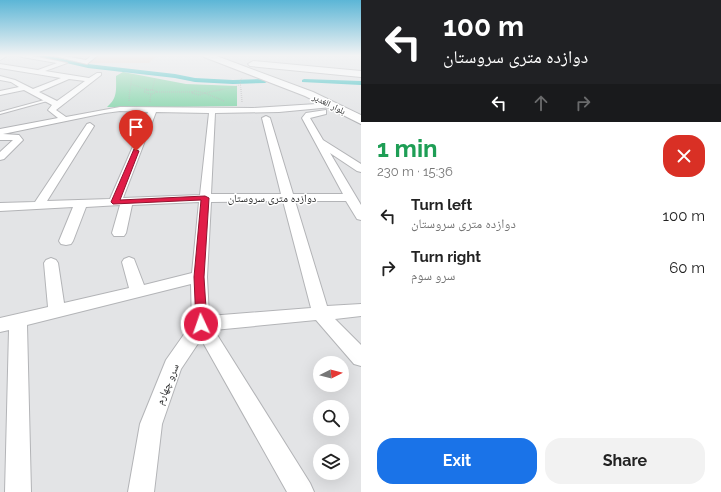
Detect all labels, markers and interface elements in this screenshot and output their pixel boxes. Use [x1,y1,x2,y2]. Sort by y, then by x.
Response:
text: 100 m [443,10,524,43]
icon: left [377,16,429,68]
text: دوازده متری سروستان [443,46,588,67]
street label: بلوار الغدیر [310,91,348,117]
icon: left [488,92,510,114]
icon: ahead [530,92,552,114]
icon: right [572,92,594,114]
pin [119,110,153,151]
icon: arrive [125,116,147,138]
text: 1 min [377,134,438,163]
button: close [663,135,705,177]
text: 230 m · 15:36 [377,164,453,179]
street label: دوازده متری سروستان [228,192,317,205]
text: Turn left [411,196,472,214]
icon: left [377,205,399,227]
text: 100 m [663,207,705,225]
text: دوازده متری سروستان [411,216,516,231]
text: Turn right [411,248,481,266]
icon: right [377,257,399,279]
text: 60 m [669,259,705,277]
text: سرو سوم [411,268,455,283]
position arrow [180,303,222,345]
north arrow [313,356,349,392]
map controls [313,356,349,480]
street label: سرو چهارم [153,362,182,407]
button: search [313,400,349,436]
button: Exit [377,438,537,484]
button: Share [545,438,705,484]
button: layers [313,444,349,480]

